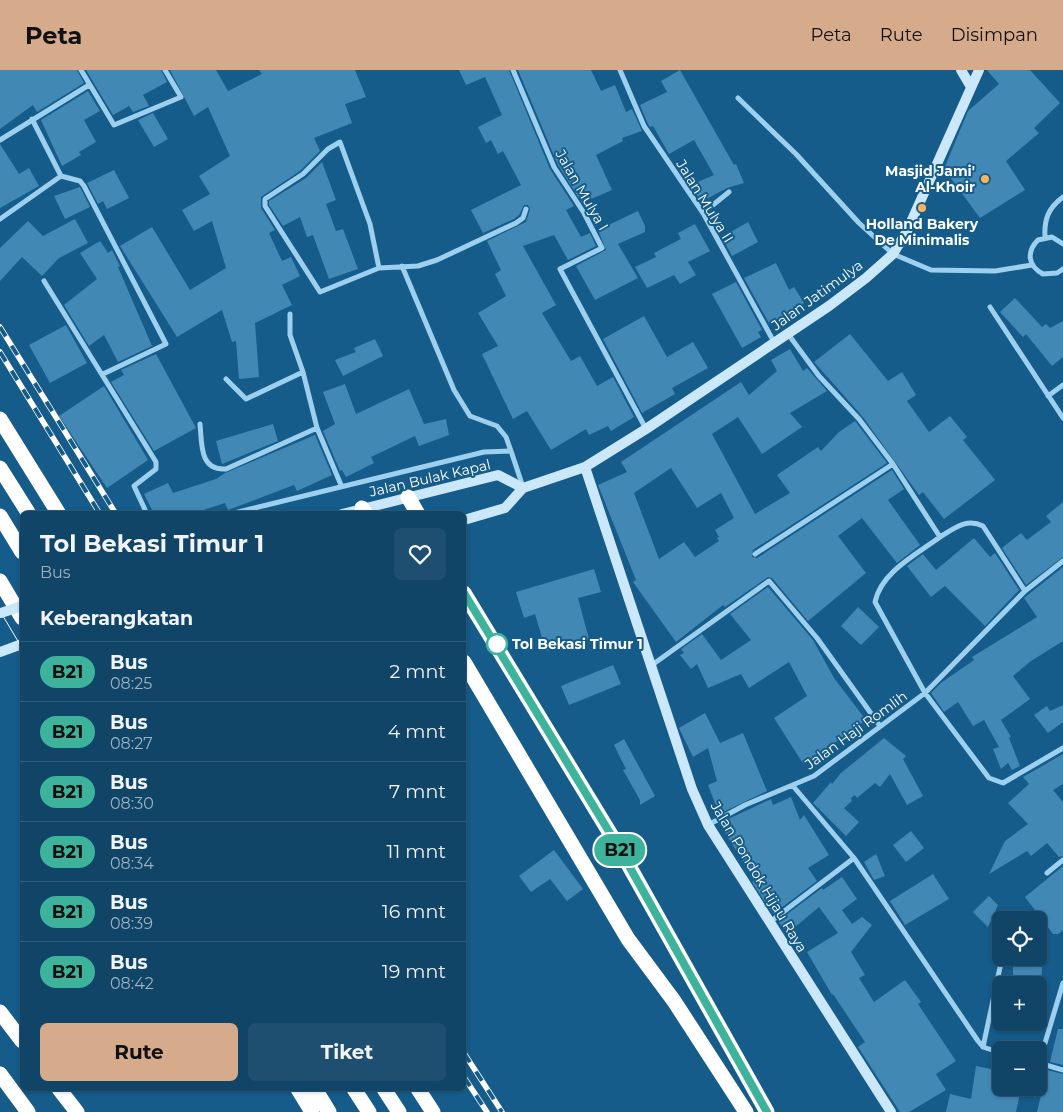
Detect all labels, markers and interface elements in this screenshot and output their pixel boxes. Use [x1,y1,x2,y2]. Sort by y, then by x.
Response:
text: Peta [25,21,82,50]
text: Peta [811,24,852,46]
text: Rute [880,24,923,46]
text: Disimpan [951,24,1038,46]
street label: Jalan Mulya I [551,145,612,234]
street label: Jalan Mulya II [672,155,738,246]
place label: Masjid Jami' Al-Khoir [885,162,975,196]
marker: Masjid Jami' Al-Khoir [979,173,991,185]
marker: Holland Bakery De Minimalis [916,202,928,214]
place label: Holland Bakery De Minimalis [866,215,979,249]
street label: Jalan Jatimulya [767,256,866,335]
street label: Jalan Bulak Kapal [367,455,492,501]
button: heart [394,528,446,580]
text: Tol Bekasi Timur 1 [40,529,264,558]
text: Bus [40,563,71,582]
text: Keberangkatan [40,607,193,630]
marker: Tol Bekasi Timur 1 [486,633,508,655]
place label: Tol Bekasi Timur 1 [512,635,643,653]
text: Bus [110,651,148,674]
text: 2 mnt [390,660,446,683]
text: B21 [52,661,83,683]
text: 08:25 [110,674,152,693]
street label: Jalan Haji Romlih [801,687,911,774]
text: Bus [110,711,148,734]
text: 4 mnt [388,720,446,743]
text: B21 [52,721,83,743]
text: 08:27 [110,734,153,753]
text: Bus [110,771,148,794]
text: 7 mnt [389,780,446,803]
text: B21 [52,781,83,803]
text: 08:30 [110,794,154,813]
street label: Jalan Pondok Hijau Raya [706,797,811,956]
text: Bus [110,831,148,854]
line badge: B21 [591,834,649,866]
text: B21 [604,839,636,861]
text: 11 mnt [387,840,446,863]
text: B21 [52,841,83,863]
text: 08:34 [110,854,154,873]
text: Bus [110,891,148,914]
text: 16 mnt [382,900,446,923]
text: B21 [52,901,83,923]
map controls [992,911,1047,1096]
button: locate [992,911,1047,966]
text: 08:39 [110,914,153,933]
text: Bus [110,951,148,974]
text: 19 mnt [382,960,446,983]
text: B21 [52,961,83,983]
text: 08:42 [110,974,154,993]
button: + [992,976,1047,1031]
button: Rute [40,1023,238,1081]
button: Tiket [248,1023,446,1081]
button: − [992,1041,1047,1096]

